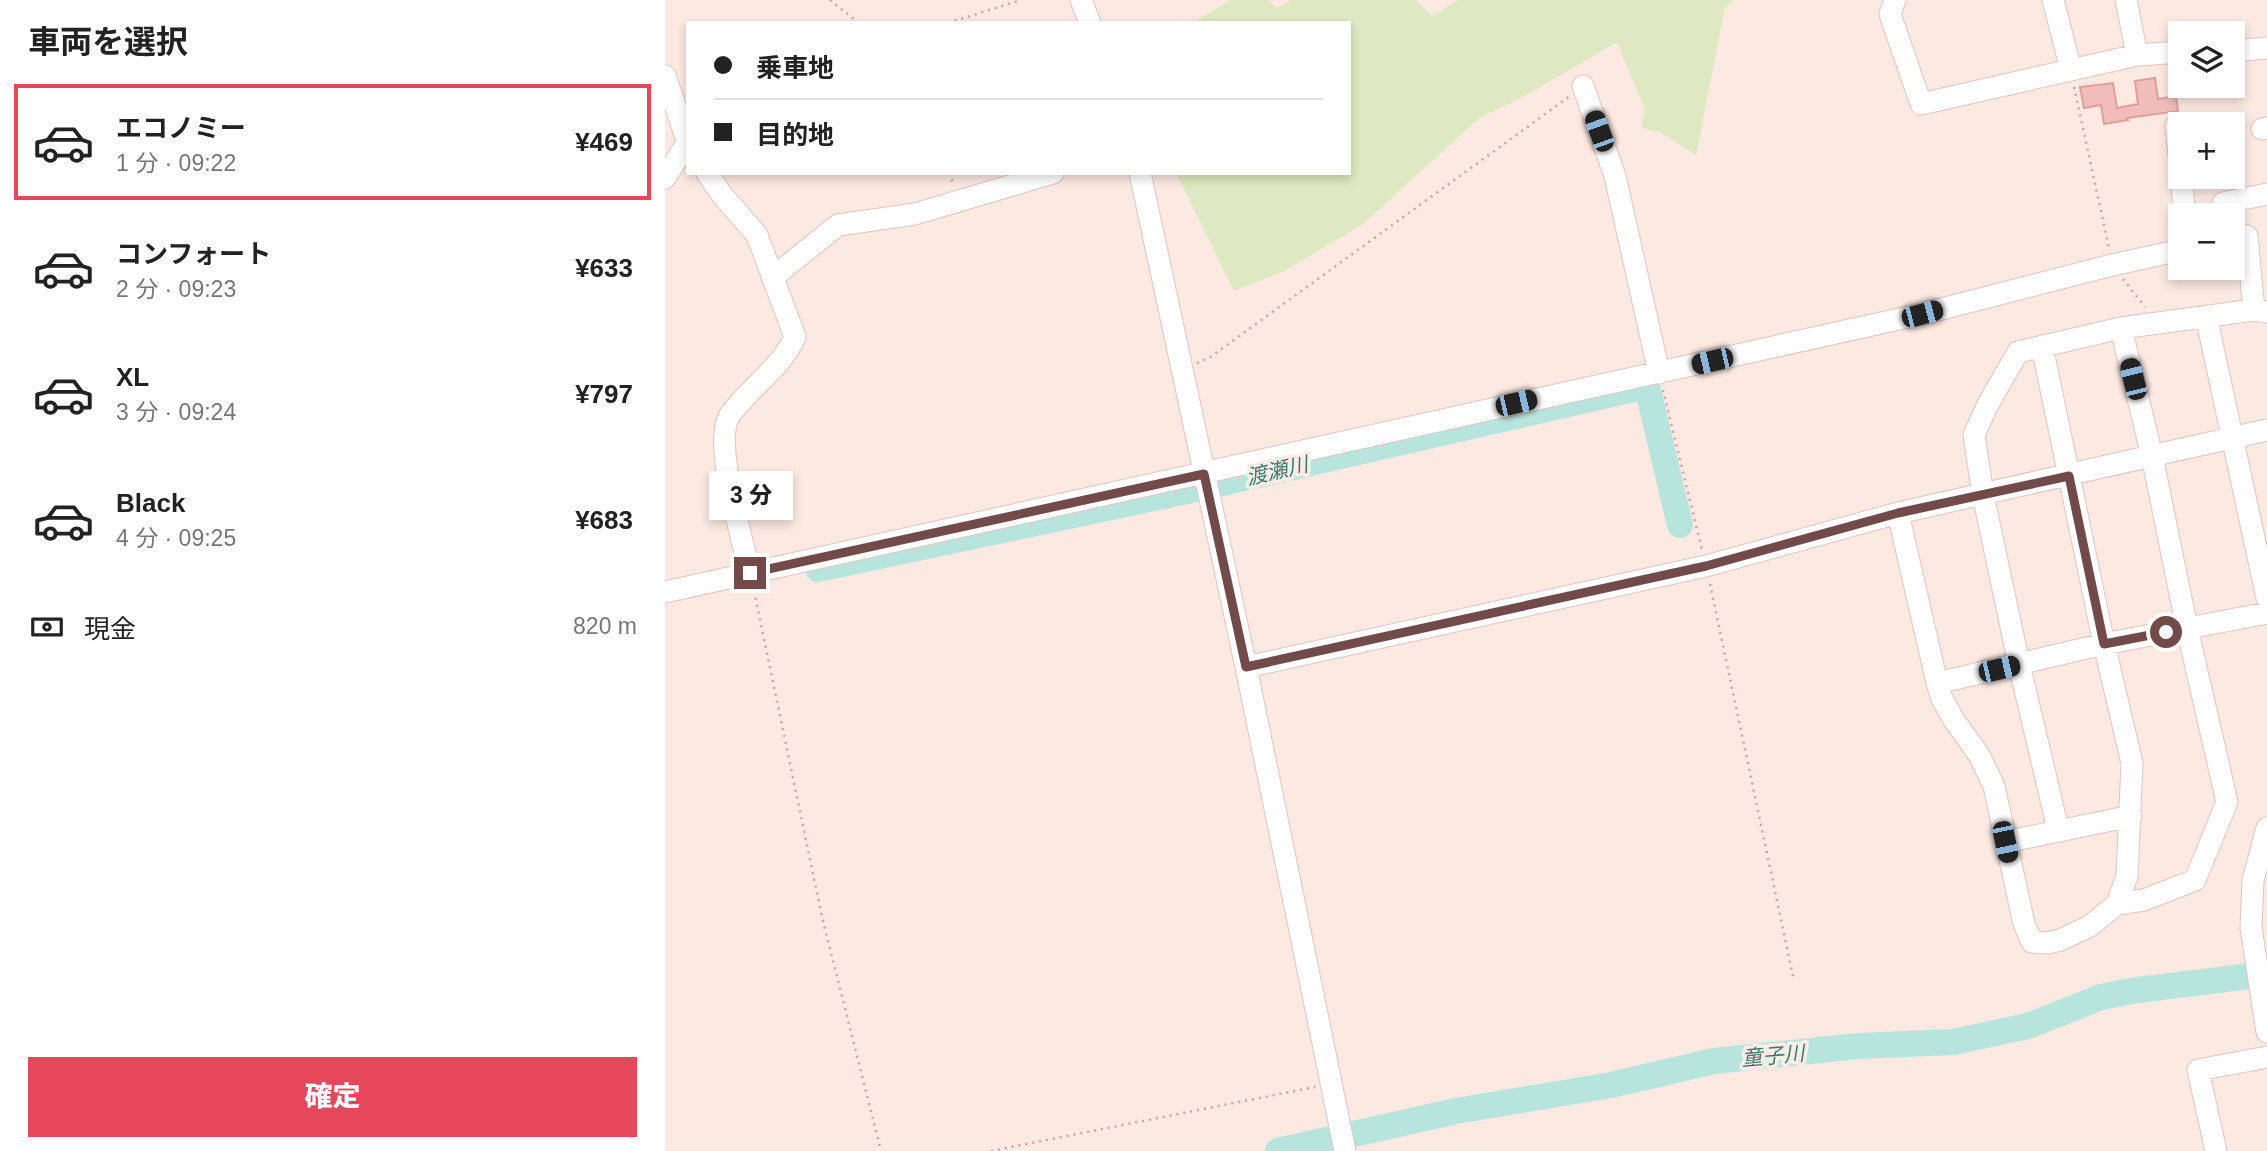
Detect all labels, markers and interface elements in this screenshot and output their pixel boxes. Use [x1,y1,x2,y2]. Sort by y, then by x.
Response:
map controls [2168,21,2245,280]
button: layers [2168,21,2245,98]
text: 車両を選択 [28,24,188,60]
text: 乗車地 [756,53,834,83]
car [1582,108,1617,154]
icon: car [32,111,95,174]
button: + [2168,112,2245,189]
text: エコノミー [116,113,246,143]
text: 目的地 [756,120,834,150]
text: ¥469 [575,127,633,157]
text: 1 分 · 09:22 [116,150,236,176]
button: − [2168,203,2245,280]
icon: car [32,237,95,300]
text: コンフォート [116,239,271,269]
text: ¥633 [575,253,633,283]
text: 2 分 · 09:23 [116,276,236,302]
car [1899,298,1946,330]
car [1690,346,1735,376]
car [2118,356,2149,402]
text: XL [116,362,149,392]
icon: car [32,363,95,426]
text: ¥797 [575,379,633,409]
car [1494,388,1539,418]
text: 3 分 · 09:24 [116,399,236,425]
water label: 渡瀬川 [1244,452,1312,489]
callout: 3 分 [708,472,792,520]
text: 3 分 [730,482,772,508]
text: Black [116,488,185,518]
icon: car [32,489,95,552]
text: ¥683 [575,505,633,535]
text: 4 分 · 09:25 [116,525,236,551]
route end [734,557,766,589]
icon: cash [28,608,66,646]
text: 820 m [573,613,637,639]
text: 現金 [84,614,136,644]
route start [2150,616,2182,648]
car [1977,654,2022,684]
car [1991,819,2020,865]
water label: 童子川 [1741,1041,1807,1070]
button: 確定 [28,1057,637,1137]

